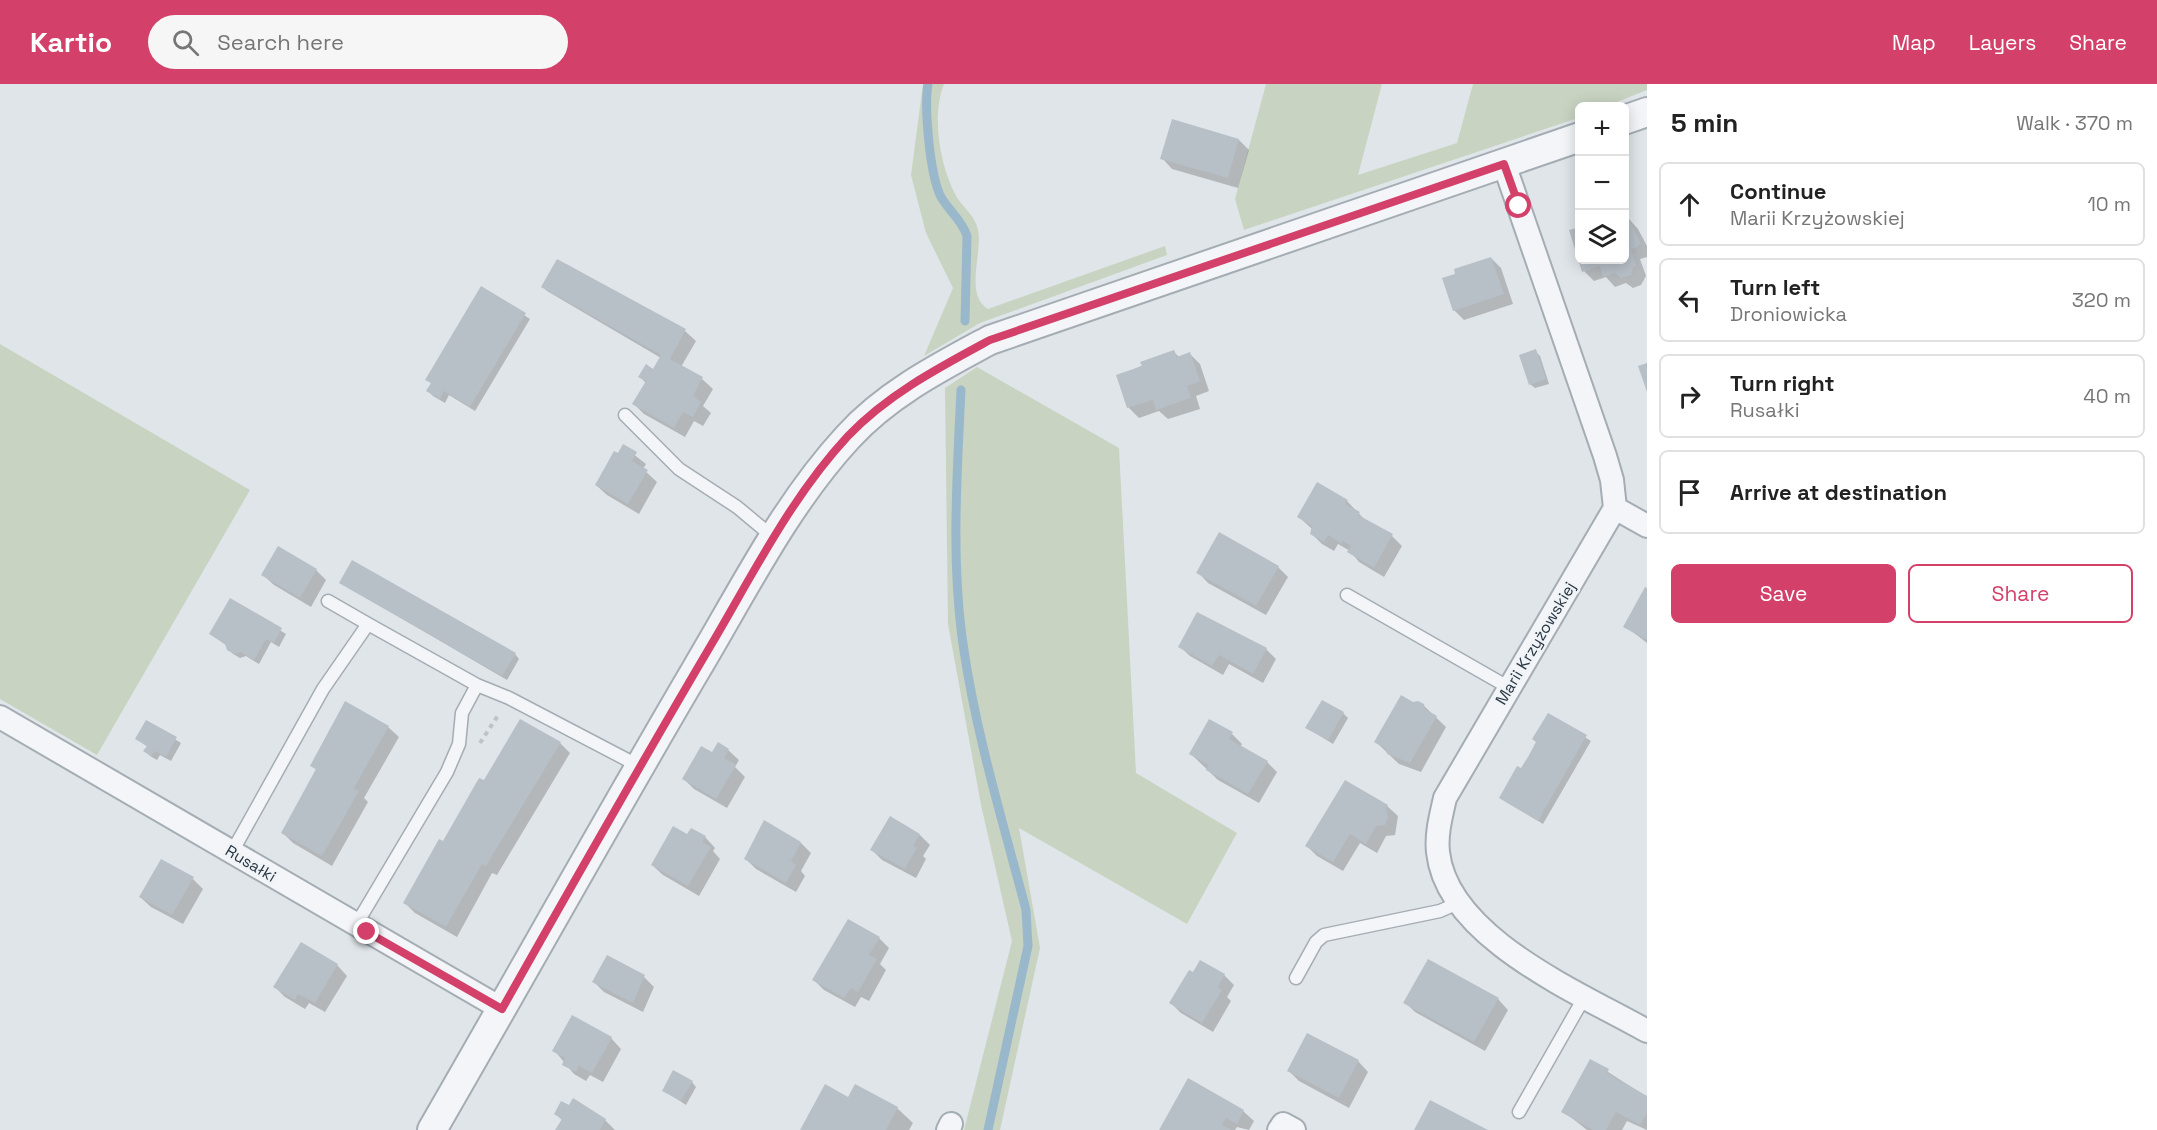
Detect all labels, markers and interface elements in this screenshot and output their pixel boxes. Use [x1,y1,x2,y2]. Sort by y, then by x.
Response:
search box [148,15,568,69]
text: Kartio [30,24,112,60]
icon: search [169,26,202,59]
text: Search here [217,28,344,56]
text: Map [1892,29,1936,56]
text: Layers [1969,29,2036,56]
text: Share [2069,29,2127,56]
map controls [1575,102,1629,264]
button: + [1575,102,1629,156]
text: 5 min [1671,106,1738,140]
text: Walk · 370 m [2016,110,2133,136]
button: − [1575,156,1629,210]
text: Continue [1730,177,1826,205]
icon: ahead [1673,188,1706,221]
text: 10 m [2087,191,2131,217]
route start [1505,192,1531,218]
text: Marii Krzyżowskiej [1730,205,1905,231]
button: layers [1575,210,1629,264]
text: Turn left [1730,273,1820,301]
icon: left [1673,284,1706,317]
text: 320 m [2072,287,2131,313]
text: Droniowicka [1730,301,1847,327]
text: Turn right [1730,369,1835,397]
icon: right [1673,380,1706,413]
text: 40 m [2083,383,2131,409]
text: Rusałki [1730,397,1800,423]
icon: arrive [1673,476,1706,509]
text: Arrive at destination [1730,478,1947,506]
button: Save [1671,564,1896,623]
button: Share [1908,564,2133,623]
street label: Marii Krzyżowskiej [1490,578,1580,709]
street label: Rusałki [221,840,280,887]
route end [353,918,379,944]

